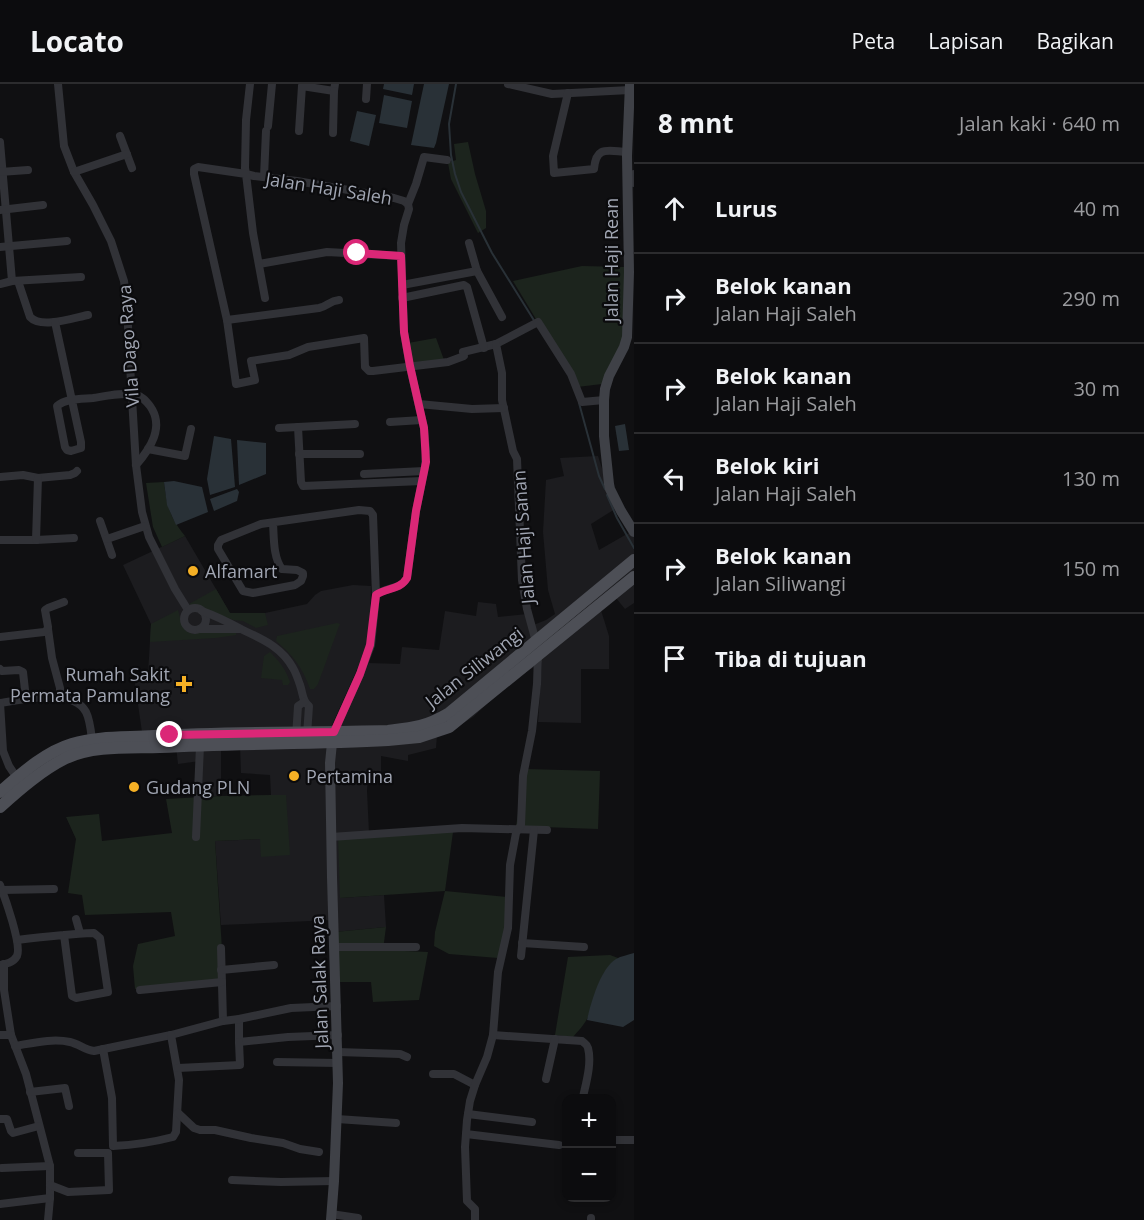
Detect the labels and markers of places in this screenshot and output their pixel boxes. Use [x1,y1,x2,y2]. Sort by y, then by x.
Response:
place label: Alfamart [205,559,277,583]
marker: Alfamart [186,564,200,578]
place label: Rumah Sakit Permata Pamulang [10,662,170,707]
marker: Rumah Sakit Permata Pamulang [175,675,193,693]
place label: Pertamina [306,764,393,788]
marker: Pertamina [287,769,301,783]
place label: Gudang PLN [146,775,250,799]
marker: Gudang PLN [127,780,141,794]

